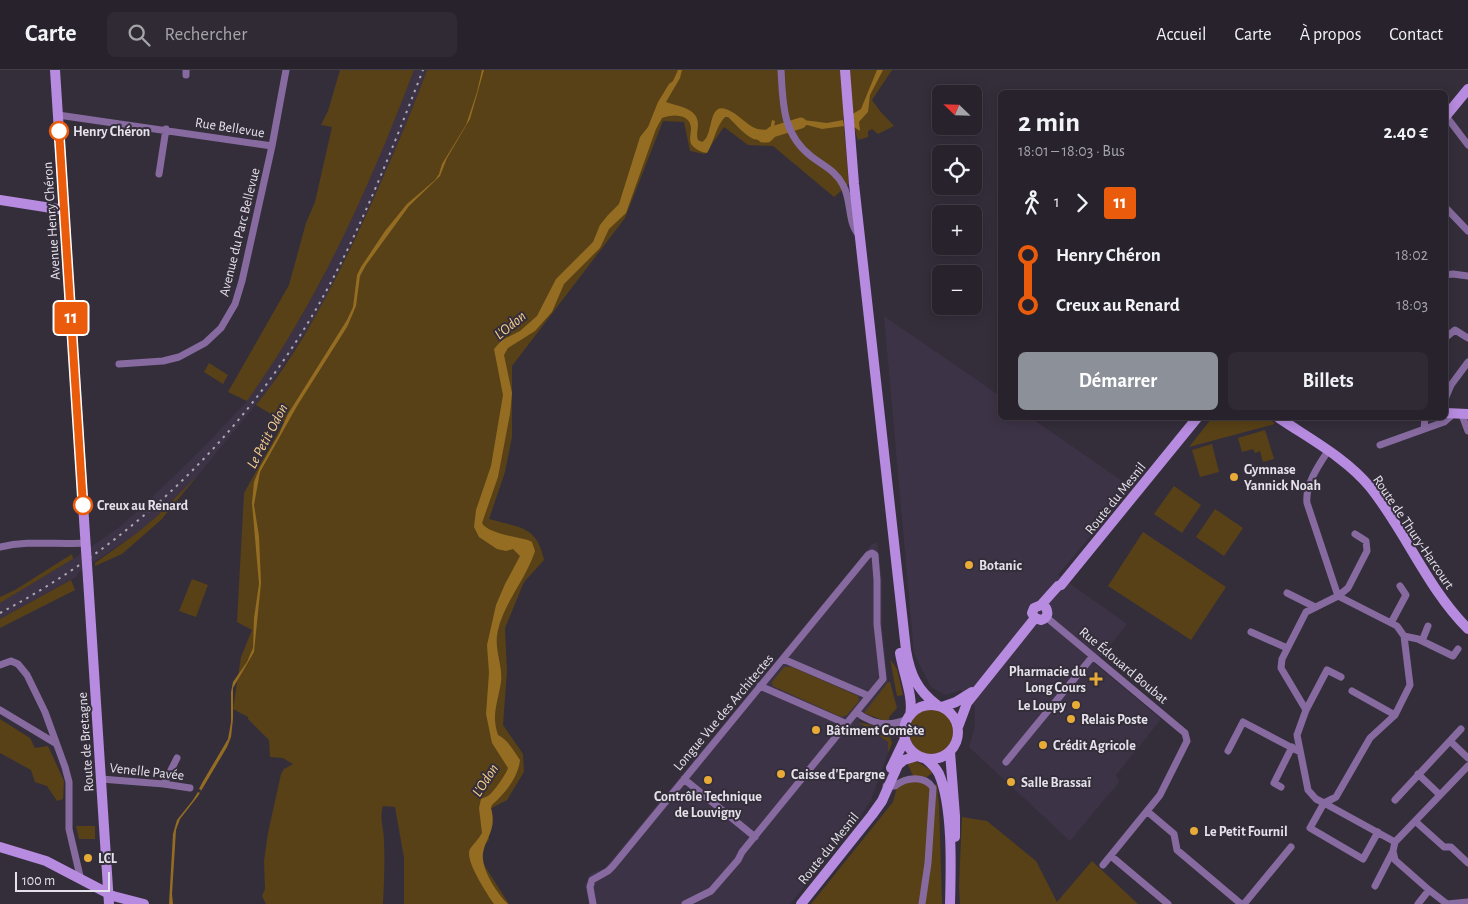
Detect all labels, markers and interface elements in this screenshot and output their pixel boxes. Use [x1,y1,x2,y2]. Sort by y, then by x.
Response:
search box [107,12,457,57]
icon: search [125,21,153,49]
text: Carte [25,22,77,46]
text: Rechercher [165,25,247,44]
text: Accueil [1156,26,1207,44]
text: Carte [1235,26,1272,44]
text: À propos [1300,26,1361,44]
text: Contact [1389,26,1443,44]
north arrow [932,85,982,135]
map controls [932,85,982,315]
text: 2 min [1018,109,1080,137]
street label: Rue Bellevue [194,116,266,140]
marker: Henry Chéron [49,121,69,141]
text: 2.40 € [1384,123,1428,142]
place label: Henry Chéron [73,125,150,139]
text: 18:01 – 18:03 · Bus [1018,143,1125,159]
button: locate [932,145,982,195]
street label: Avenue Henry Chéron [41,161,63,280]
street label: Avenue du Parc Bellevue [217,167,263,298]
icon: walk [1018,189,1046,217]
icon: forward [1068,189,1096,217]
text: 1 [1054,194,1060,210]
text: 11 [1114,194,1126,212]
button: + [932,205,982,255]
text: Henry Chéron [1056,246,1161,265]
text: 18:02 [1396,247,1428,263]
button: − [932,265,982,315]
text: Creux au Renard [1056,296,1180,315]
text: 18:03 [1396,297,1428,313]
line badge: 11 [48,302,94,334]
water label: L'Odon [492,308,529,342]
text: 11 [65,309,77,327]
button: Démarrer [1018,352,1218,410]
button: Billets [1228,352,1428,410]
water label: Le Petit Odon [244,402,291,471]
street label: Route du Mesnil [1083,460,1149,537]
place label: Gymnase Yannick Noah [1244,463,1321,493]
marker: Gymnase Yannick Noah [1228,471,1240,483]
street label: Route de Thury-Harcourt [1370,473,1457,592]
marker: Creux au Renard [73,495,93,515]
place label: Creux au Renard [97,499,189,513]
marker: Botanic [963,559,975,571]
place label: Botanic [979,559,1022,573]
street label: Rue Édouard Boubat [1076,622,1173,707]
street label: Longue Vue des Architectes [671,652,776,773]
place label: Pharmacie du Long Cours [1009,665,1087,695]
marker: Pharmacie du Long Cours [1090,673,1102,685]
street label: Route de Bretagne [76,692,96,792]
place label: Le Loupy [1018,699,1067,713]
marker: Le Loupy [1070,699,1082,711]
marker: Relais Poste [1065,713,1077,725]
place label: Relais Poste [1081,713,1148,727]
marker: Bâtiment Comète [810,724,822,736]
place label: Bâtiment Comète [826,724,925,738]
marker: Crédit Agricole [1037,739,1049,751]
place label: Crédit Agricole [1053,739,1136,753]
street label: Venelle Pavée [109,761,185,783]
water label: L'Odon [469,761,501,799]
marker: Caisse d'Epargne [775,768,787,780]
place label: Caisse d'Epargne [791,768,886,782]
marker: Contrôle Technique de Louvigny [702,774,714,786]
marker: Salle Brassaï [1005,776,1017,788]
place label: Salle Brassaï [1021,776,1092,790]
place label: Contrôle Technique de Louvigny [654,790,762,820]
street label: Route du Mesnil [796,810,862,887]
marker: Le Petit Fournil [1188,825,1200,837]
place label: Le Petit Fournil [1204,825,1288,839]
marker: LCL [82,852,94,864]
place label: LCL [98,852,118,866]
scale bar [15,869,110,892]
text: 100 m [22,874,55,888]

